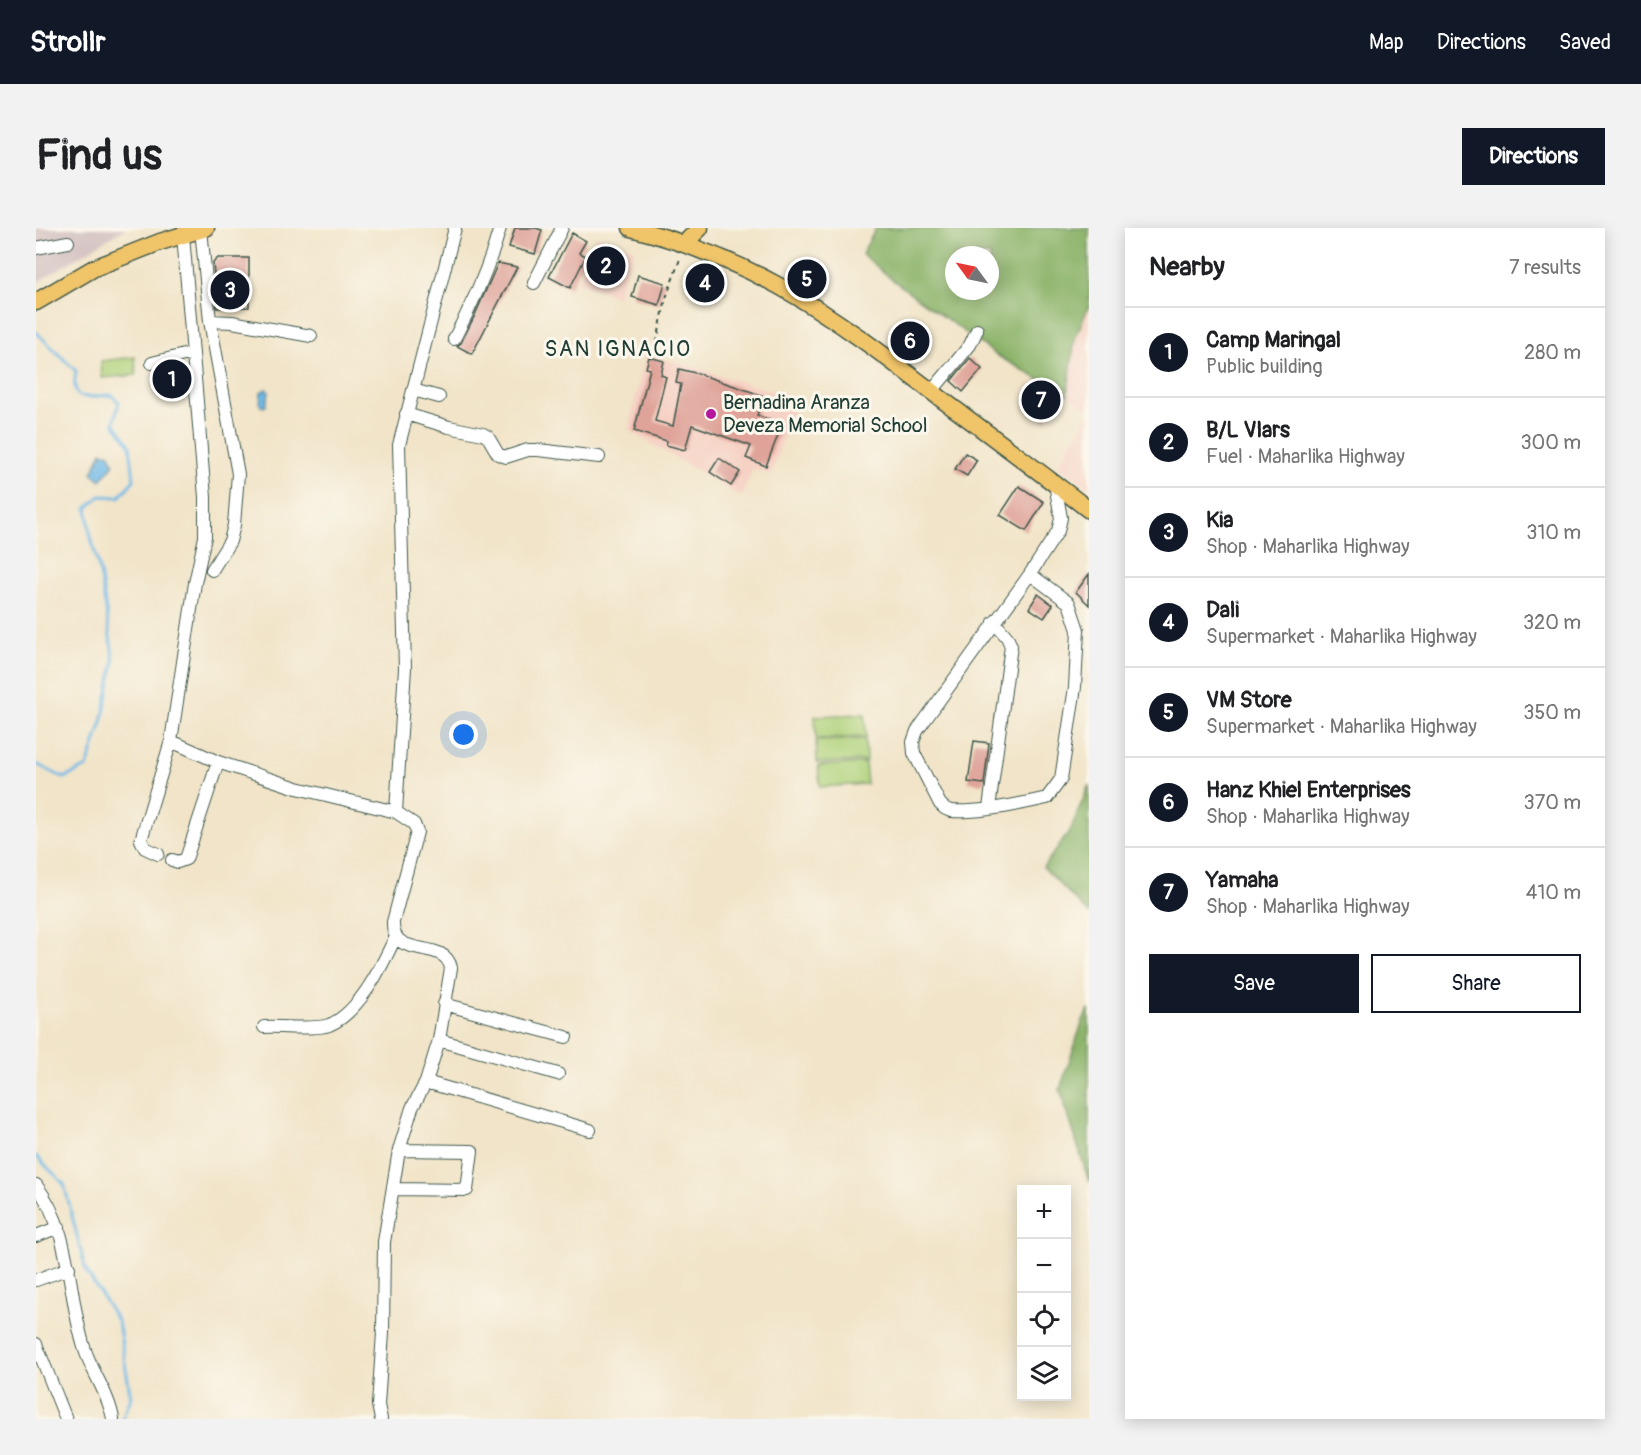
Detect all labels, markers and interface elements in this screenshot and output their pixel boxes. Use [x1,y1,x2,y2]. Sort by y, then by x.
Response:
text: Strollr [30,25,105,60]
text: Map [1369,29,1404,56]
text: Directions [1437,29,1526,56]
text: Saved [1559,29,1611,56]
button: Directions [1462,128,1605,185]
text: Find us [36,130,162,182]
pin: 2 [586,243,626,288]
north arrow [945,246,999,300]
text: Nearby [1149,251,1225,283]
text: 7 results [1509,255,1581,280]
pin: 5 [788,256,826,302]
pin: 4 [686,260,724,306]
pin: 3 [210,268,250,312]
pin: 6 [890,318,930,364]
text: Camp Maringal [1206,326,1341,354]
district label: SAN IGNACIO [545,335,691,363]
text: 1 [1165,340,1172,365]
text: 280 m [1524,340,1581,365]
text: Public building [1206,354,1322,379]
pin: 1 [152,356,192,402]
pin: 7 [1022,378,1060,423]
place label: Bernadina Aranza Deveza Memorial School [723,390,927,438]
marker: Bernadina Aranza Deveza Memorial School [704,407,718,421]
text: B/L Vlars [1206,416,1290,444]
text: 2 [1163,430,1174,455]
text: 300 m [1520,430,1581,455]
text: Fuel · Maharlika Highway [1206,444,1405,469]
text: Kia [1206,506,1233,534]
text: 3 [1163,520,1174,545]
text: 310 m [1526,520,1581,545]
text: Shop · Maharlika Highway [1206,534,1410,559]
text: Dali [1206,596,1239,624]
text: 4 [1163,610,1174,635]
text: 320 m [1523,610,1581,635]
text: Supermarket · Maharlika Highway [1206,624,1477,649]
text: VM Store [1206,686,1292,714]
text: 5 [1163,700,1174,725]
text: 350 m [1523,700,1581,725]
text: Supermarket · Maharlika Highway [1206,714,1477,739]
your location [449,720,478,749]
text: Hanz Khiel Enterprises [1206,776,1411,804]
text: 6 [1163,790,1174,815]
text: 370 m [1524,790,1581,815]
text: Shop · Maharlika Highway [1206,804,1410,829]
text: Yamaha [1206,866,1278,894]
text: 7 [1163,880,1174,905]
text: 410 m [1526,880,1581,905]
text: Shop · Maharlika Highway [1206,894,1410,919]
button: Save [1149,954,1359,1013]
button: Share [1371,954,1581,1013]
map controls [1017,1185,1071,1401]
button: + [1017,1185,1071,1239]
button: − [1017,1239,1071,1293]
button: locate [1017,1293,1071,1347]
button: layers [1017,1347,1071,1401]

